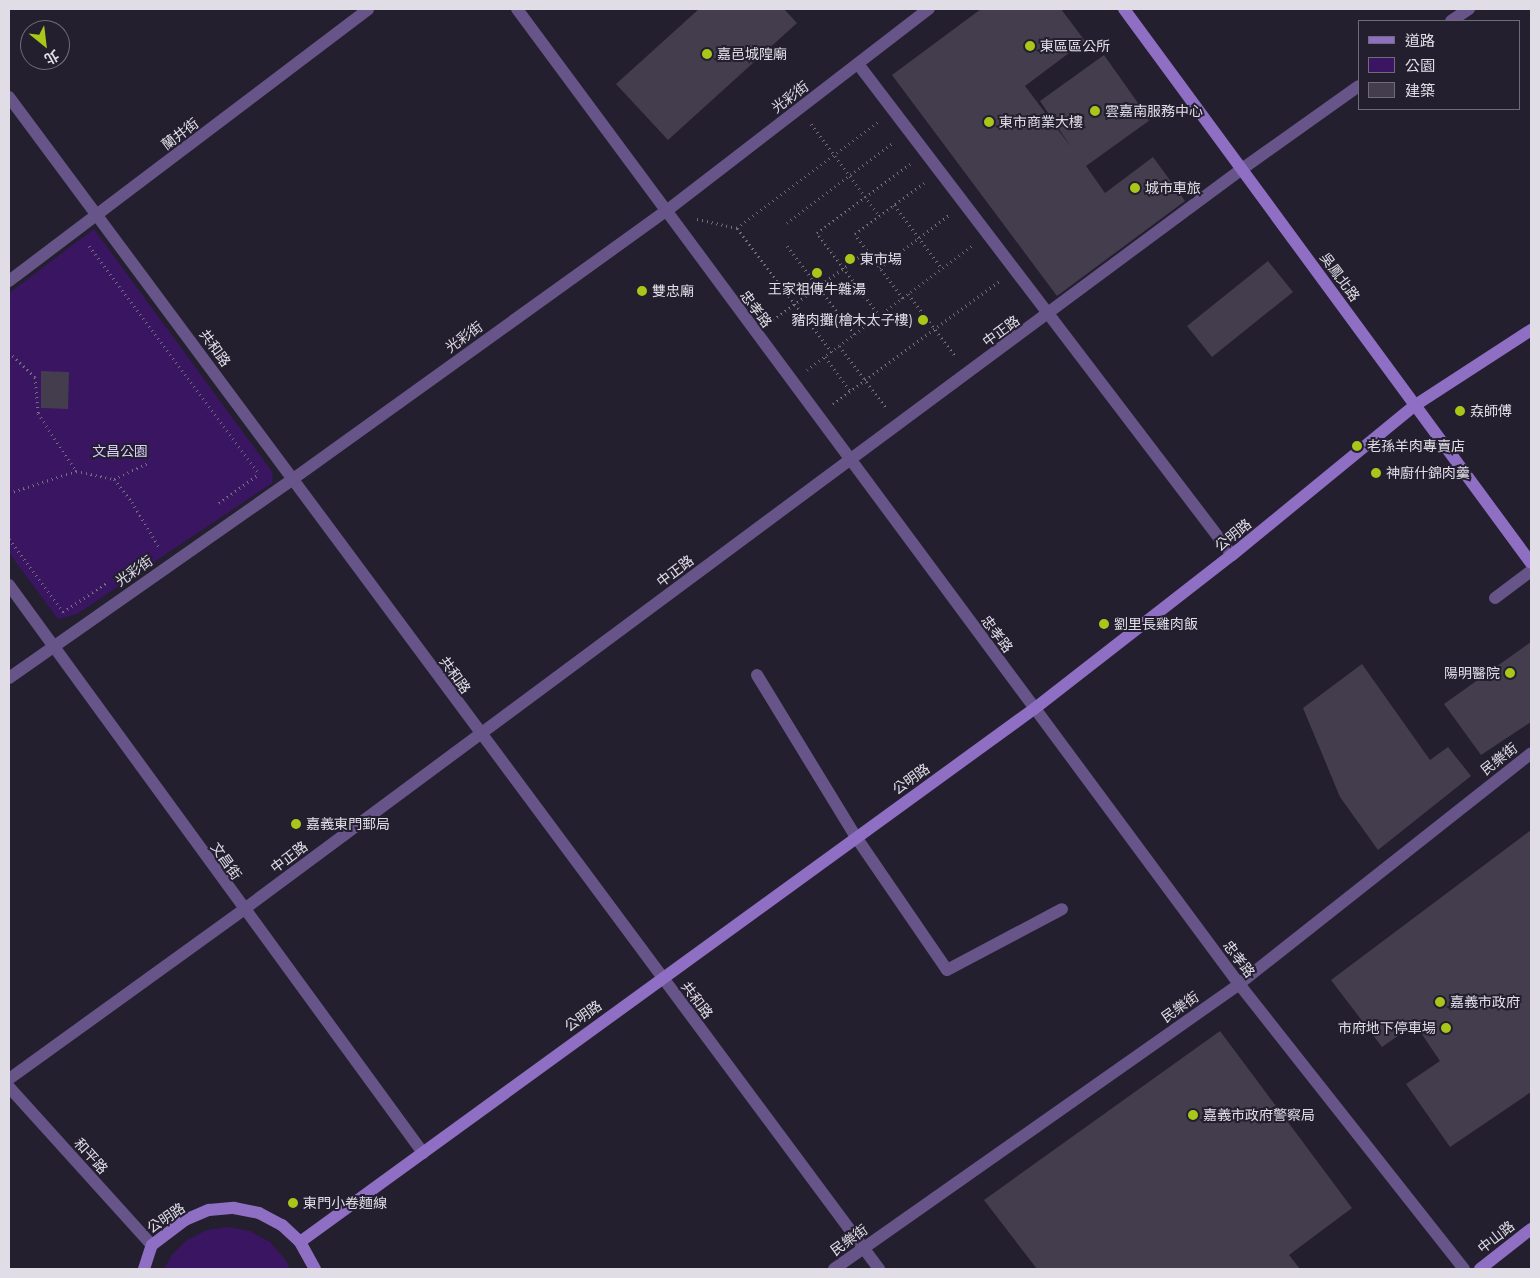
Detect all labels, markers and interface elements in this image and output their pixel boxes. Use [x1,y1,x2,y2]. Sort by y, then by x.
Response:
north arrow [20,20,70,70]
legend [1358,20,1520,110]
text: 道路 [1405,31,1435,50]
place label: 東區區公所 [1040,38,1110,54]
marker: 東區區公所 [1024,40,1036,52]
text: 北 [41,46,62,69]
place label: 嘉邑城隍廟 [717,46,787,62]
marker: 嘉邑城隍廟 [701,48,713,60]
text: 公園 [1405,56,1435,75]
street label: 光彩街 [768,78,812,116]
text: 建築 [1405,81,1435,100]
place label: 雲嘉南服務中心 [1105,103,1203,119]
marker: 雲嘉南服務中心 [1089,105,1101,117]
place label: 東市商業大樓 [999,114,1083,130]
street label: 蘭井街 [158,115,202,153]
marker: 東市商業大樓 [983,116,995,128]
place label: 城市車旅 [1145,180,1201,196]
marker: 城市車旅 [1129,182,1141,194]
street label: 吳鳳北路 [1317,249,1363,305]
place label: 東市場 [860,251,902,267]
marker: 東市場 [844,253,856,265]
marker: 王家祖傳牛雜湯 [811,267,823,279]
place label: 王家祖傳牛雜湯 [768,281,866,297]
place label: 雙忠廟 [652,283,694,299]
marker: 雙忠廟 [636,285,648,297]
street label: 忠孝路 [737,287,775,331]
place label: 豬肉攤(檜木太子樓) [792,312,913,328]
street label: 中正路 [979,312,1023,350]
marker: 豬肉攤(檜木太子樓) [917,314,929,326]
street label: 光彩街 [442,318,486,356]
street label: 共和路 [196,326,234,370]
place label: 𡘙師傅 [1470,403,1512,419]
marker: 𡘙師傅 [1454,405,1466,417]
place label: 老孫羊肉專賣店 [1367,438,1465,454]
marker: 老孫羊肉專賣店 [1351,440,1363,452]
park label: 文昌公園 [92,443,148,459]
place label: 神廚什錦肉羹 [1386,465,1470,481]
marker: 神廚什錦肉羹 [1370,467,1382,479]
street label: 公明路 [1211,515,1255,555]
street label: 光彩街 [112,552,156,590]
street label: 中正路 [653,552,697,590]
street label: 忠孝路 [978,612,1016,656]
place label: 劉里長雞肉飯 [1114,616,1198,632]
marker: 劉里長雞肉飯 [1098,618,1110,630]
street label: 共和路 [436,653,474,697]
place label: 陽明醫院 [1444,665,1500,681]
marker: 陽明醫院 [1504,667,1516,679]
street label: 民樂街 [1477,739,1521,779]
street label: 公明路 [889,760,933,798]
place label: 嘉義東門郵局 [306,816,390,832]
marker: 嘉義東門郵局 [290,818,302,830]
street label: 中正路 [267,838,311,876]
street label: 文昌街 [207,839,245,883]
street label: 忠孝路 [1220,937,1258,981]
street label: 共和路 [678,978,716,1022]
street label: 民樂街 [1158,988,1202,1026]
place label: 嘉義市政府 [1450,994,1520,1010]
marker: 嘉義市政府 [1434,996,1446,1008]
street label: 公明路 [561,997,605,1035]
place label: 市府地下停車場 [1338,1020,1436,1036]
marker: 市府地下停車場 [1440,1022,1452,1034]
place label: 嘉義市政府警察局 [1203,1107,1315,1123]
marker: 嘉義市政府警察局 [1187,1109,1199,1121]
street label: 和平路 [71,1135,111,1177]
place label: 東門小卷麵線 [303,1195,387,1211]
marker: 東門小卷麵線 [287,1197,299,1209]
street label: 公明路 [144,1199,188,1237]
street label: 中山路 [1474,1217,1518,1257]
street label: 民樂街 [827,1221,871,1259]

